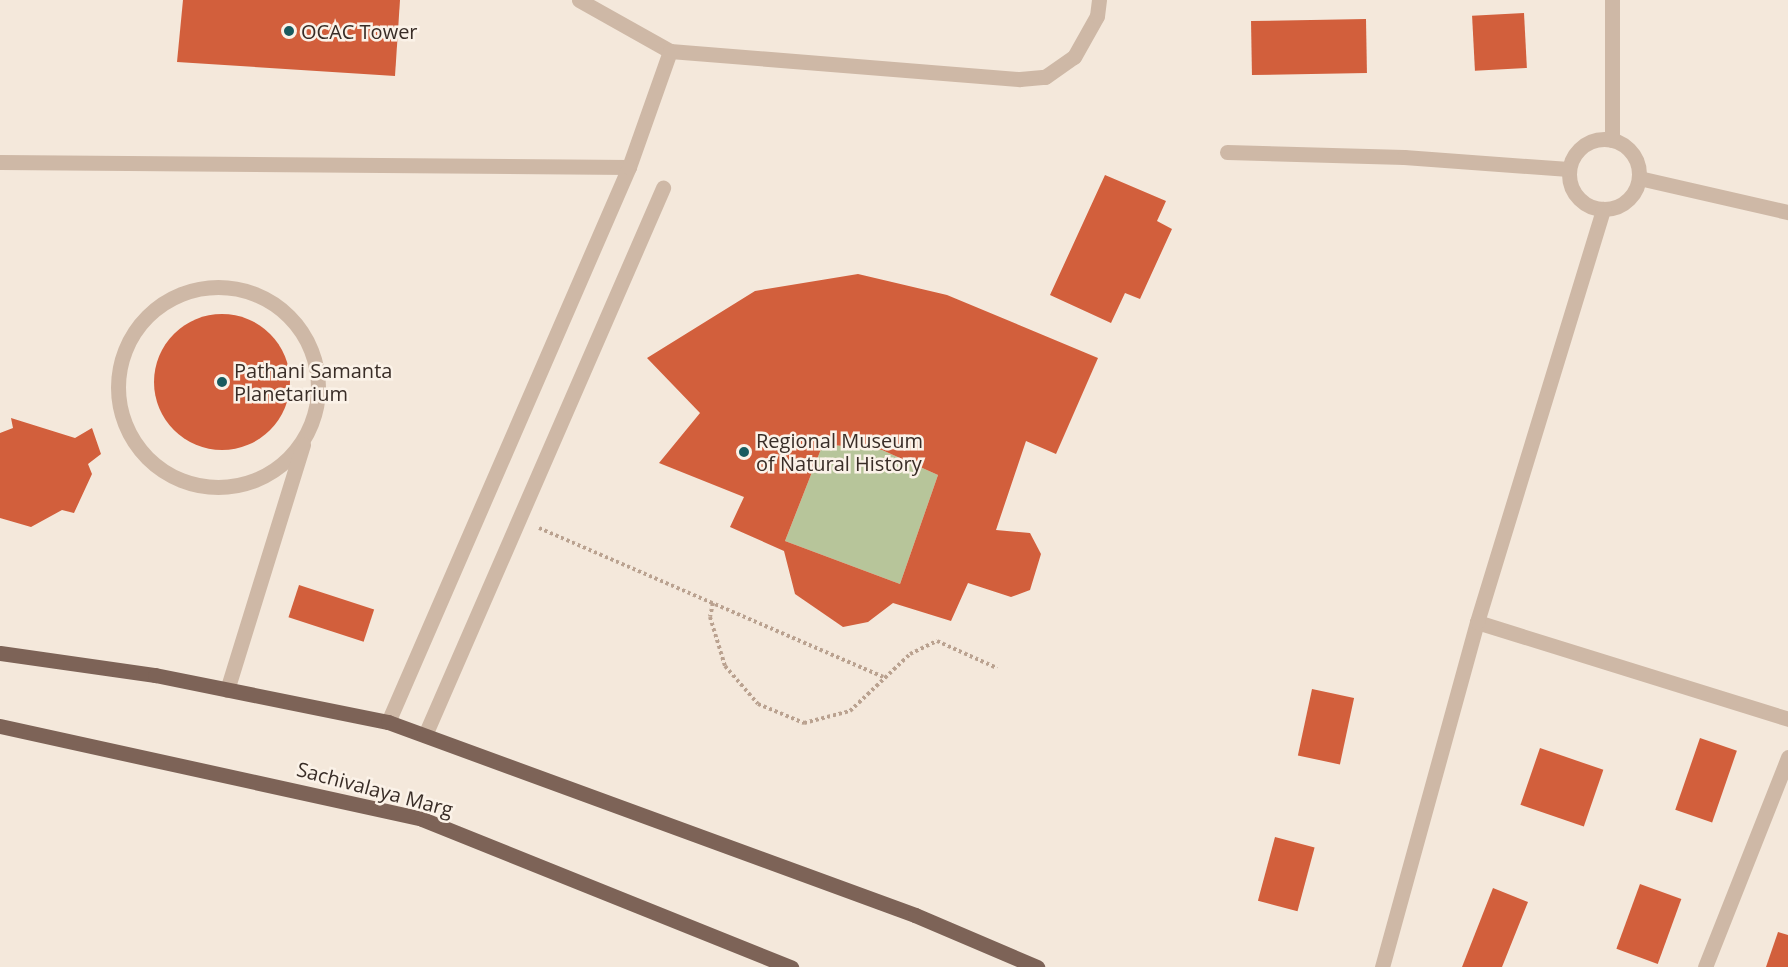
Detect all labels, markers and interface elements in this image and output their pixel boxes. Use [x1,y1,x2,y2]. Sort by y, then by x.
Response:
place label: OCAC Tower [301,19,418,43]
marker: OCAC Tower [282,24,296,38]
place label: Pathani Samanta Planetarium [234,358,392,405]
marker: Pathani Samanta Planetarium [215,375,229,389]
place label: Regional Museum of Natural History [756,428,923,475]
marker: Regional Museum of Natural History [737,445,751,459]
street label: Sachivalaya Marg [294,757,456,821]

